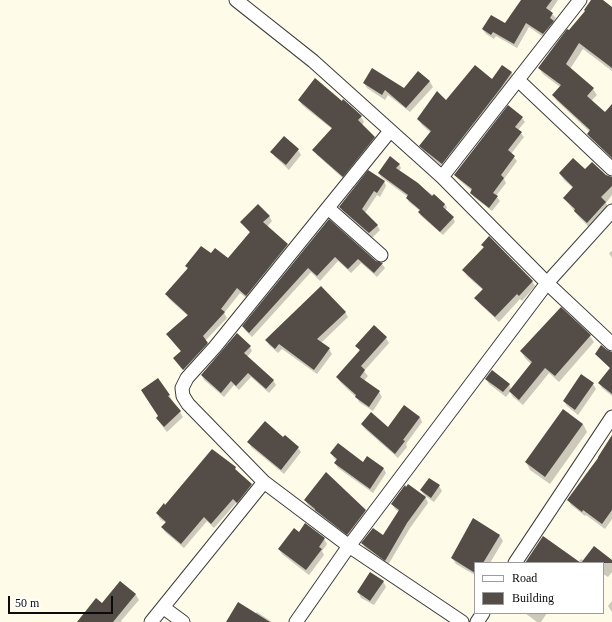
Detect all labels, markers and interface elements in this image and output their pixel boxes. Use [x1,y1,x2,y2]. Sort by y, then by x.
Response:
legend [474,562,604,614]
text: Road [512,571,537,585]
scale bar [10,588,115,614]
text: Building [512,591,554,605]
text: 50 m [15,596,39,610]

